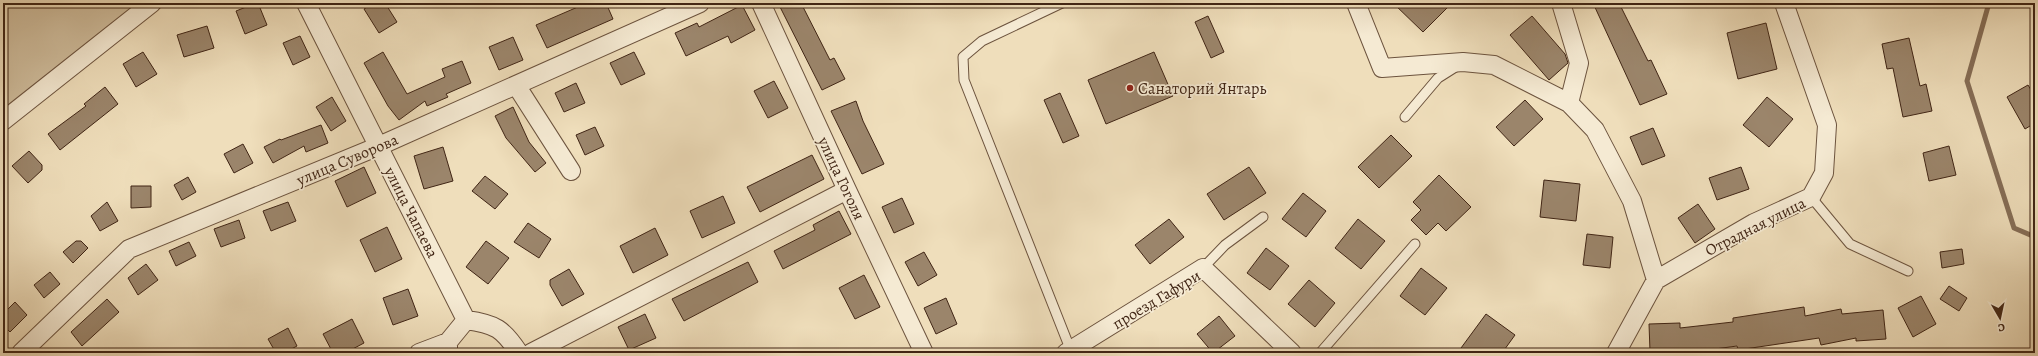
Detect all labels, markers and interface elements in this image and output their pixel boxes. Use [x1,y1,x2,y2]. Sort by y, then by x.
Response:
place label: Санаторий Янтарь [1138,78,1266,100]
marker: Санаторий Янтарь [1125,83,1135,93]
street label: улица Суворова [292,128,402,192]
street label: улица Гоголя [812,132,870,224]
street label: улица Чапаева [378,162,444,262]
street label: Отрадная улица [1701,192,1810,262]
street label: проезд Гафури [1108,265,1205,335]
north arrow [1980,298,2020,338]
text: С [1997,319,2006,335]

